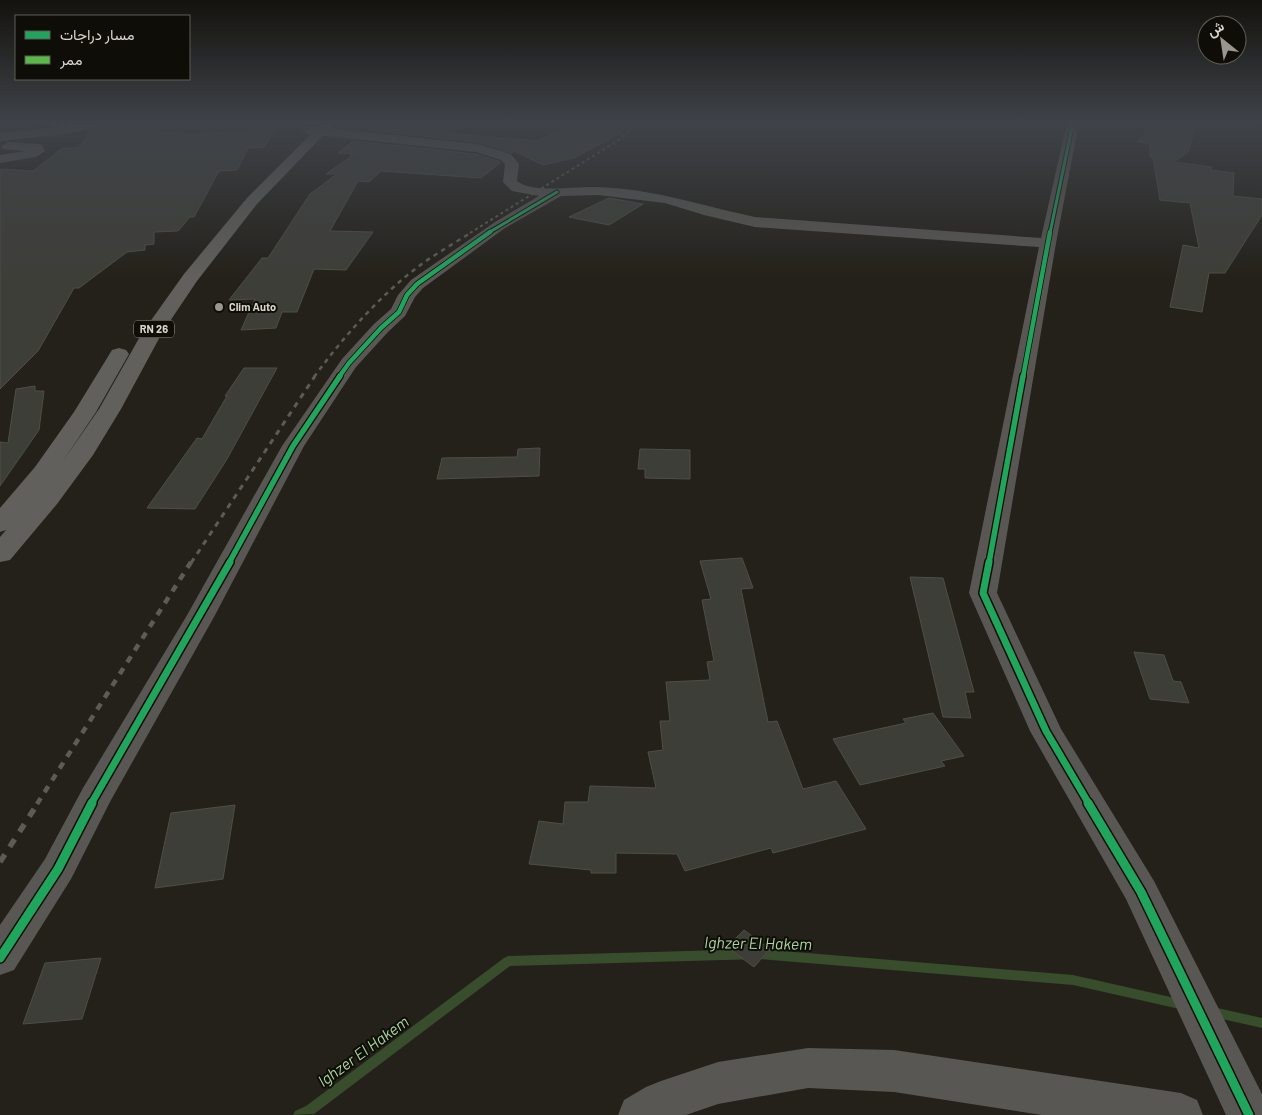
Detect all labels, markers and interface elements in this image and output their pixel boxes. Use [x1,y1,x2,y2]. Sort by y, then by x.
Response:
legend [15,15,190,80]
north arrow [1197,15,1247,65]
text: ش [1204,17,1227,41]
text: مسار دراجات [60,25,135,44]
text: ممر [59,50,82,69]
place label: Clim Auto [229,300,276,313]
marker: Clim Auto [213,301,225,313]
road number: RN 26 [134,320,174,338]
water label: Ighzer El Hakem [704,932,812,953]
water label: Ighzer El Hakem [313,1011,412,1090]

